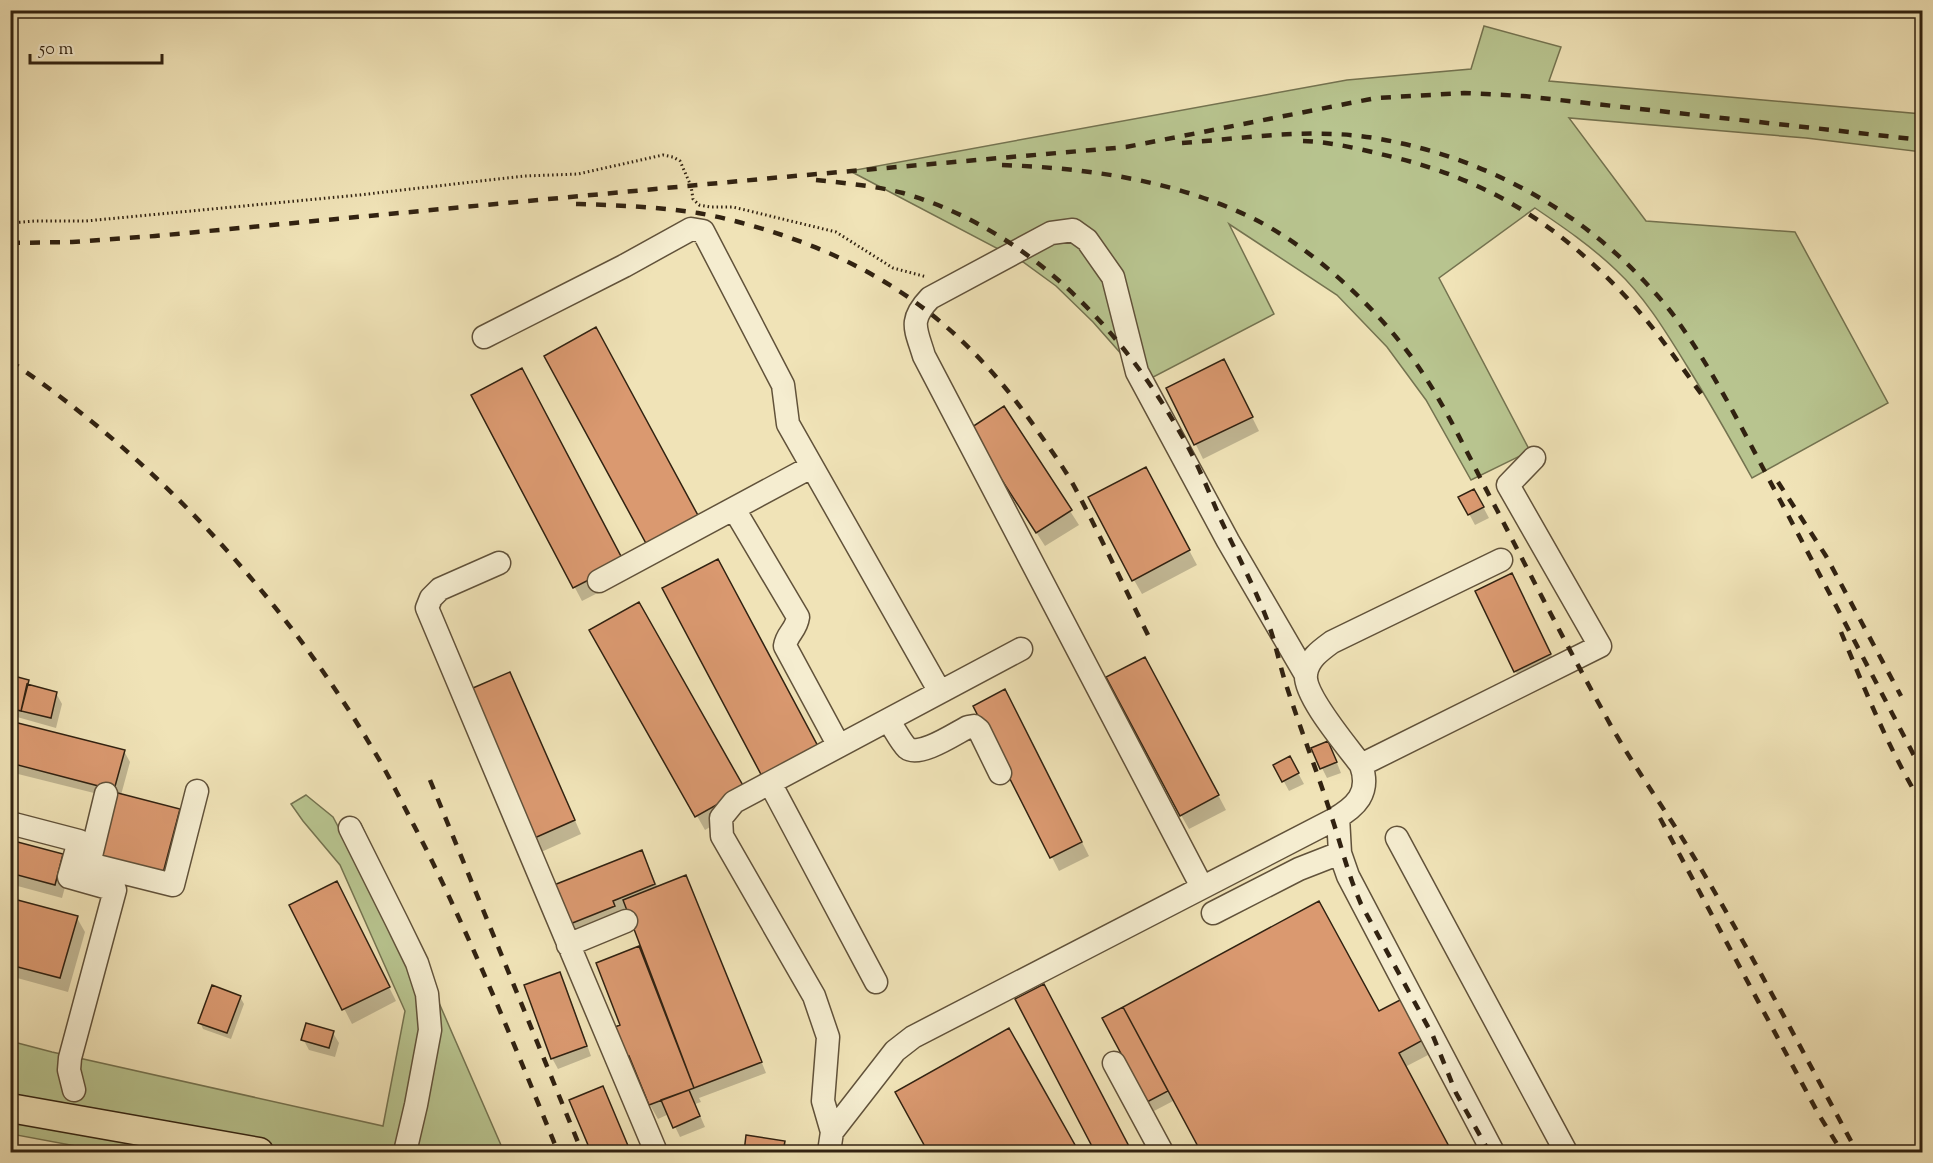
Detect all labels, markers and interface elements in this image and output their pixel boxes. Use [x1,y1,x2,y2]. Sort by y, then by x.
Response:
scale bar [30,27,162,65]
text: 50 m [38,37,74,63]

